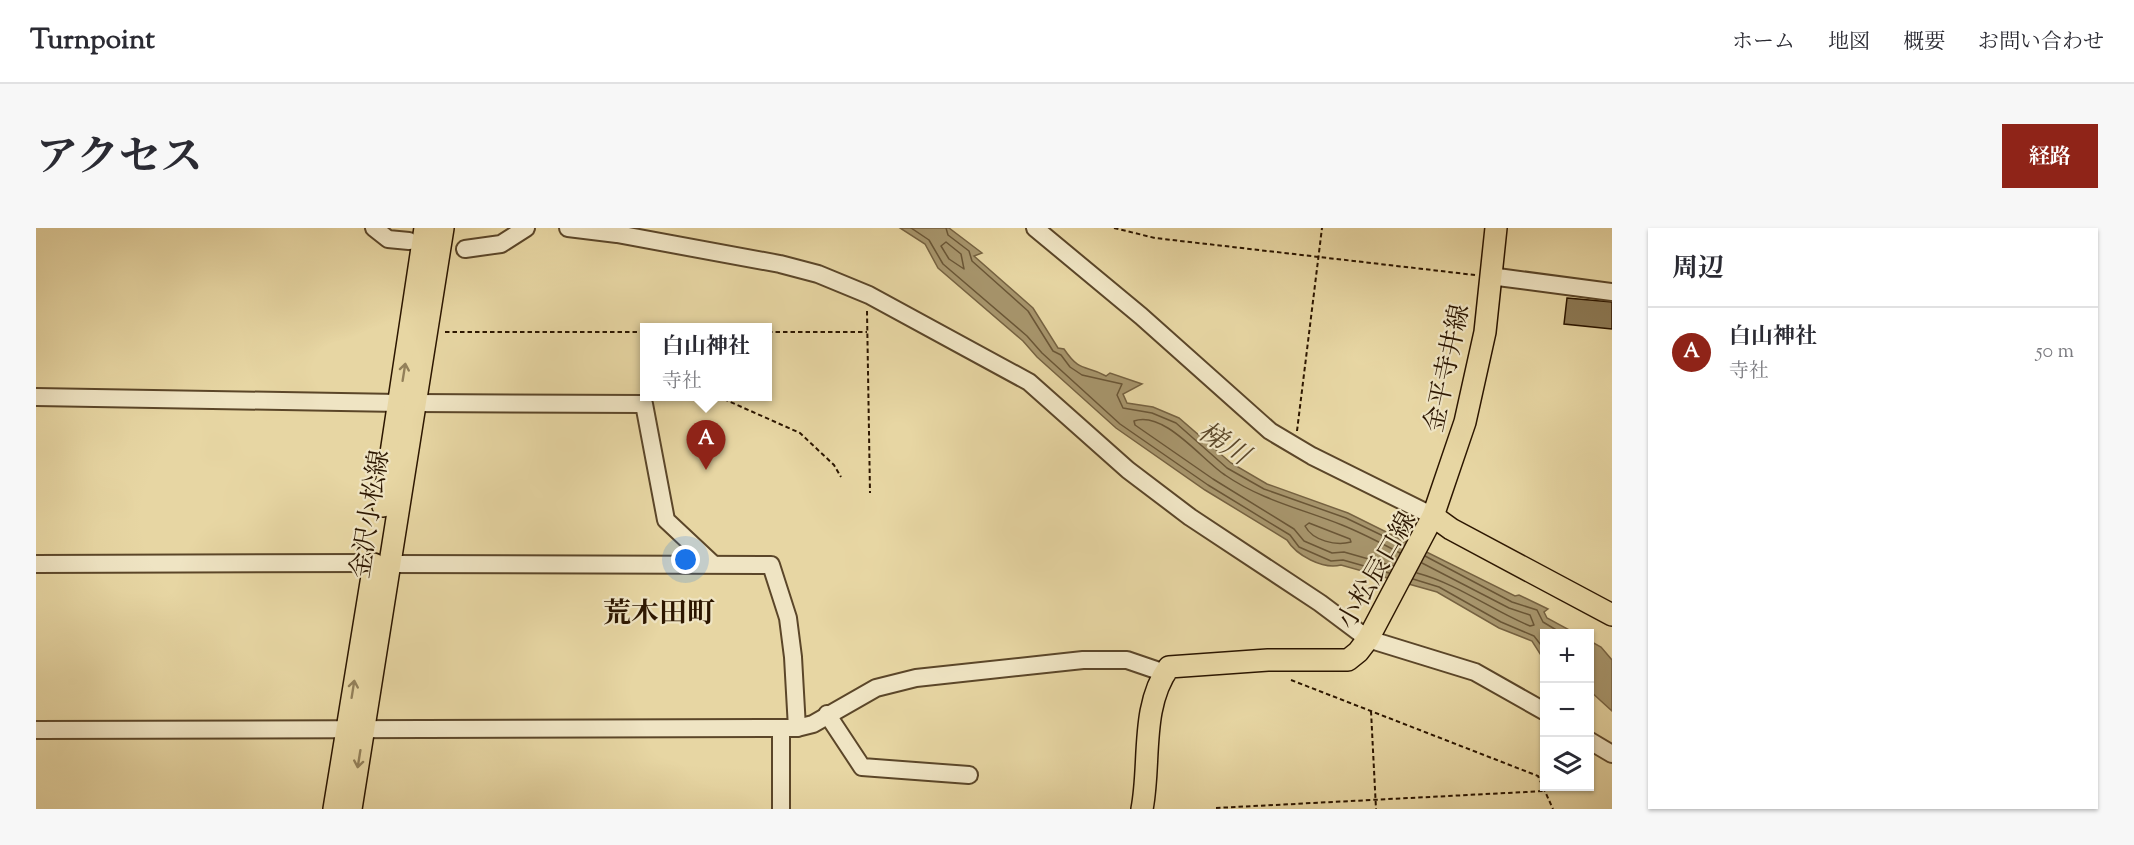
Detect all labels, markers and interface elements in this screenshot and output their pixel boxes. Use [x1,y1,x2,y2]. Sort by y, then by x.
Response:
text: Turnpoint [30,21,155,61]
text: ホーム [1732,28,1795,58]
text: 地図 [1828,28,1870,58]
text: 概要 [1903,28,1945,58]
text: お問い合わせ [1978,28,2104,58]
button: 経路 [2002,124,2098,188]
text: アクセス [36,130,203,190]
text: 周辺 [1672,251,1724,288]
street label: 金平寺井線 [1417,301,1480,436]
text: 白山神社 [1729,322,1817,354]
popup [640,323,772,401]
text: 白山神社 [662,332,750,364]
text: A [1683,338,1700,367]
text: 50 m [2036,338,2074,367]
text: 寺社 [1729,358,1769,387]
one-way arrow [398,363,409,382]
text: 寺社 [662,368,702,397]
water label: 梯川 [1189,414,1258,478]
pin: A [686,420,726,470]
street label: 金沢小松線 [343,447,400,581]
street label: 小松辰口線 [1330,506,1427,637]
your location [671,545,700,574]
district label: 荒木田町 [603,595,715,635]
map controls [1540,629,1594,791]
button: + [1540,629,1594,683]
one-way arrow [348,680,359,699]
button: − [1540,683,1594,737]
button: layers [1540,737,1594,791]
one-way arrow [353,749,364,769]

